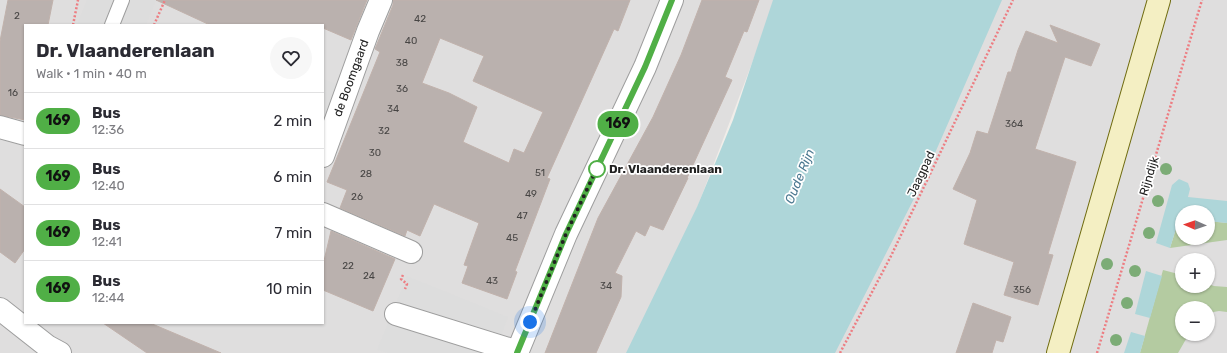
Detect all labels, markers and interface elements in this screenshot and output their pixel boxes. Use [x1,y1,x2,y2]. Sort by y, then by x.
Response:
house number: 2 [14,10,20,22]
house number: 42 [414,13,426,25]
house number: 40 [405,35,417,47]
button: heart [270,37,312,79]
street label: de Boomgaard [331,37,371,119]
text: Dr. Vlaanderenlaan [36,39,215,62]
house number: 38 [396,57,408,69]
text: Walk · 1 min · 40 m [36,66,147,81]
house number: 36 [396,83,408,95]
house number: 16 [8,87,18,99]
house number: 34 [387,103,399,115]
text: Bus [92,104,120,122]
line badge: 169 [595,111,641,137]
text: 169 [45,112,71,129]
text: 2 min [273,112,312,130]
text: 169 [605,115,631,132]
house number: 364 [1005,118,1023,130]
text: 12:36 [92,122,124,137]
house number: 32 [378,125,390,137]
house number: 30 [369,147,381,159]
water label: Oude Rijn [782,147,817,206]
street label: Jaagpad [904,149,938,199]
street label: Rijndijk [1136,154,1162,197]
text: Bus [92,160,120,178]
marker: Dr. Vlaanderenlaan [588,160,606,178]
place label: Dr. Vlaanderenlaan [609,162,722,176]
house number: 51 [535,167,545,179]
text: 169 [45,168,71,185]
text: 6 min [273,168,312,186]
house number: 28 [360,168,372,180]
text: 12:40 [92,178,125,193]
house number: 49 [525,188,537,200]
house number: 26 [351,191,363,203]
north arrow [1175,205,1215,245]
map controls [1175,205,1215,341]
house number: 47 [516,210,528,222]
text: Bus [92,216,120,234]
text: 169 [45,224,71,241]
text: 7 min [275,224,312,242]
house number: 45 [506,232,518,244]
text: 12:41 [92,234,122,249]
button: + [1175,253,1215,293]
house number: 22 [342,260,354,272]
house number: 24 [363,270,375,282]
text: Bus [92,272,120,290]
house number: 43 [486,275,498,287]
text: 169 [45,280,71,297]
text: 10 min [266,280,312,298]
house number: 34 [600,280,612,292]
house number: 356 [1013,284,1031,296]
text: 12:44 [92,290,125,305]
button: − [1175,301,1215,341]
your location [520,312,540,332]

